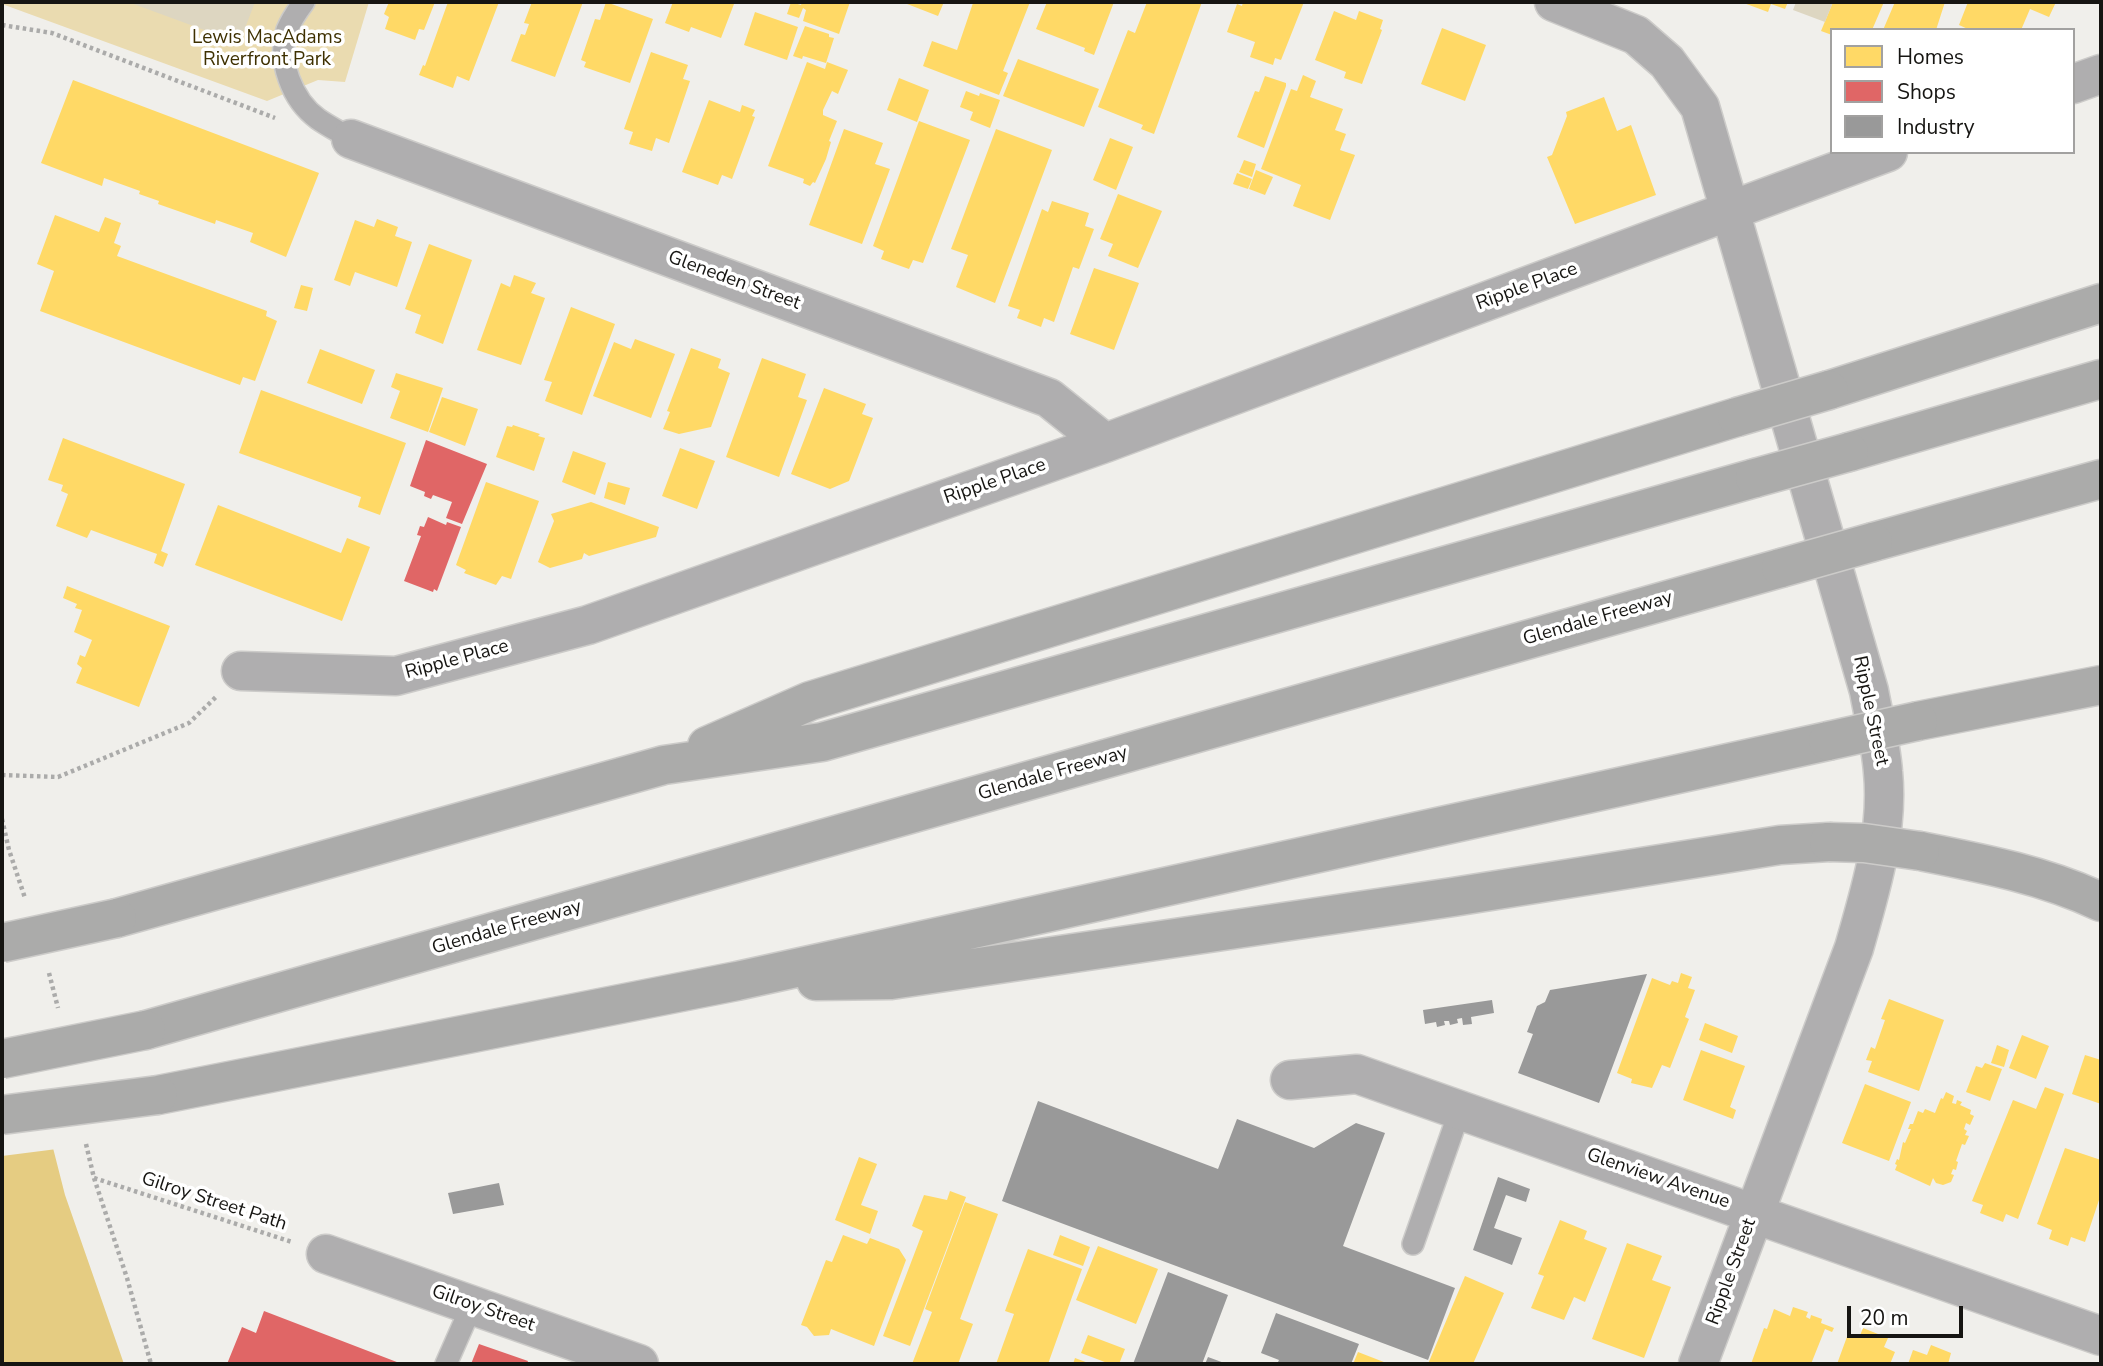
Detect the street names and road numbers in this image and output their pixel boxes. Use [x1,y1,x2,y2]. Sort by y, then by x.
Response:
street label: Gleneden Street [665,247,803,315]
street label: Ripple Place [1473,258,1581,316]
street label: Ripple Place [941,454,1049,510]
street label: Glendale Freeway [1521,587,1675,651]
street label: Ripple Place [403,635,511,685]
street label: Ripple Street [1847,654,1893,768]
street label: Glendale Freeway [976,742,1130,806]
street label: Glendale Freeway [430,896,584,960]
street label: Glenview Avenue [1583,1144,1733,1214]
street label: Gilroy Street Path [138,1168,290,1236]
street label: Ripple Street [1702,1216,1762,1328]
street label: Gilroy Street [429,1281,537,1337]

